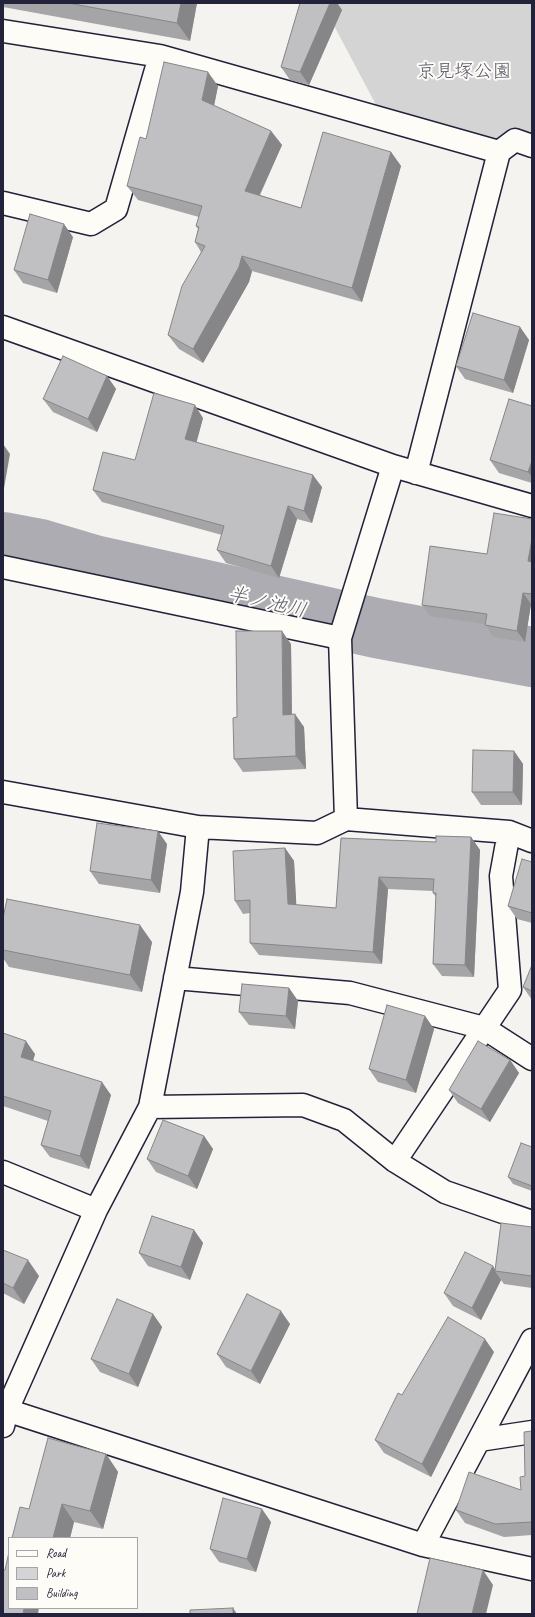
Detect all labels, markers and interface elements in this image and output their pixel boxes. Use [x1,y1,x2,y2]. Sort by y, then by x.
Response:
park label: 京見塚公園 [417,61,511,83]
water label: 半ノ池川 [225,582,309,624]
legend [8,1537,138,1609]
text: Road [46,1545,66,1561]
text: Park [46,1565,65,1581]
text: Building [46,1585,78,1601]

